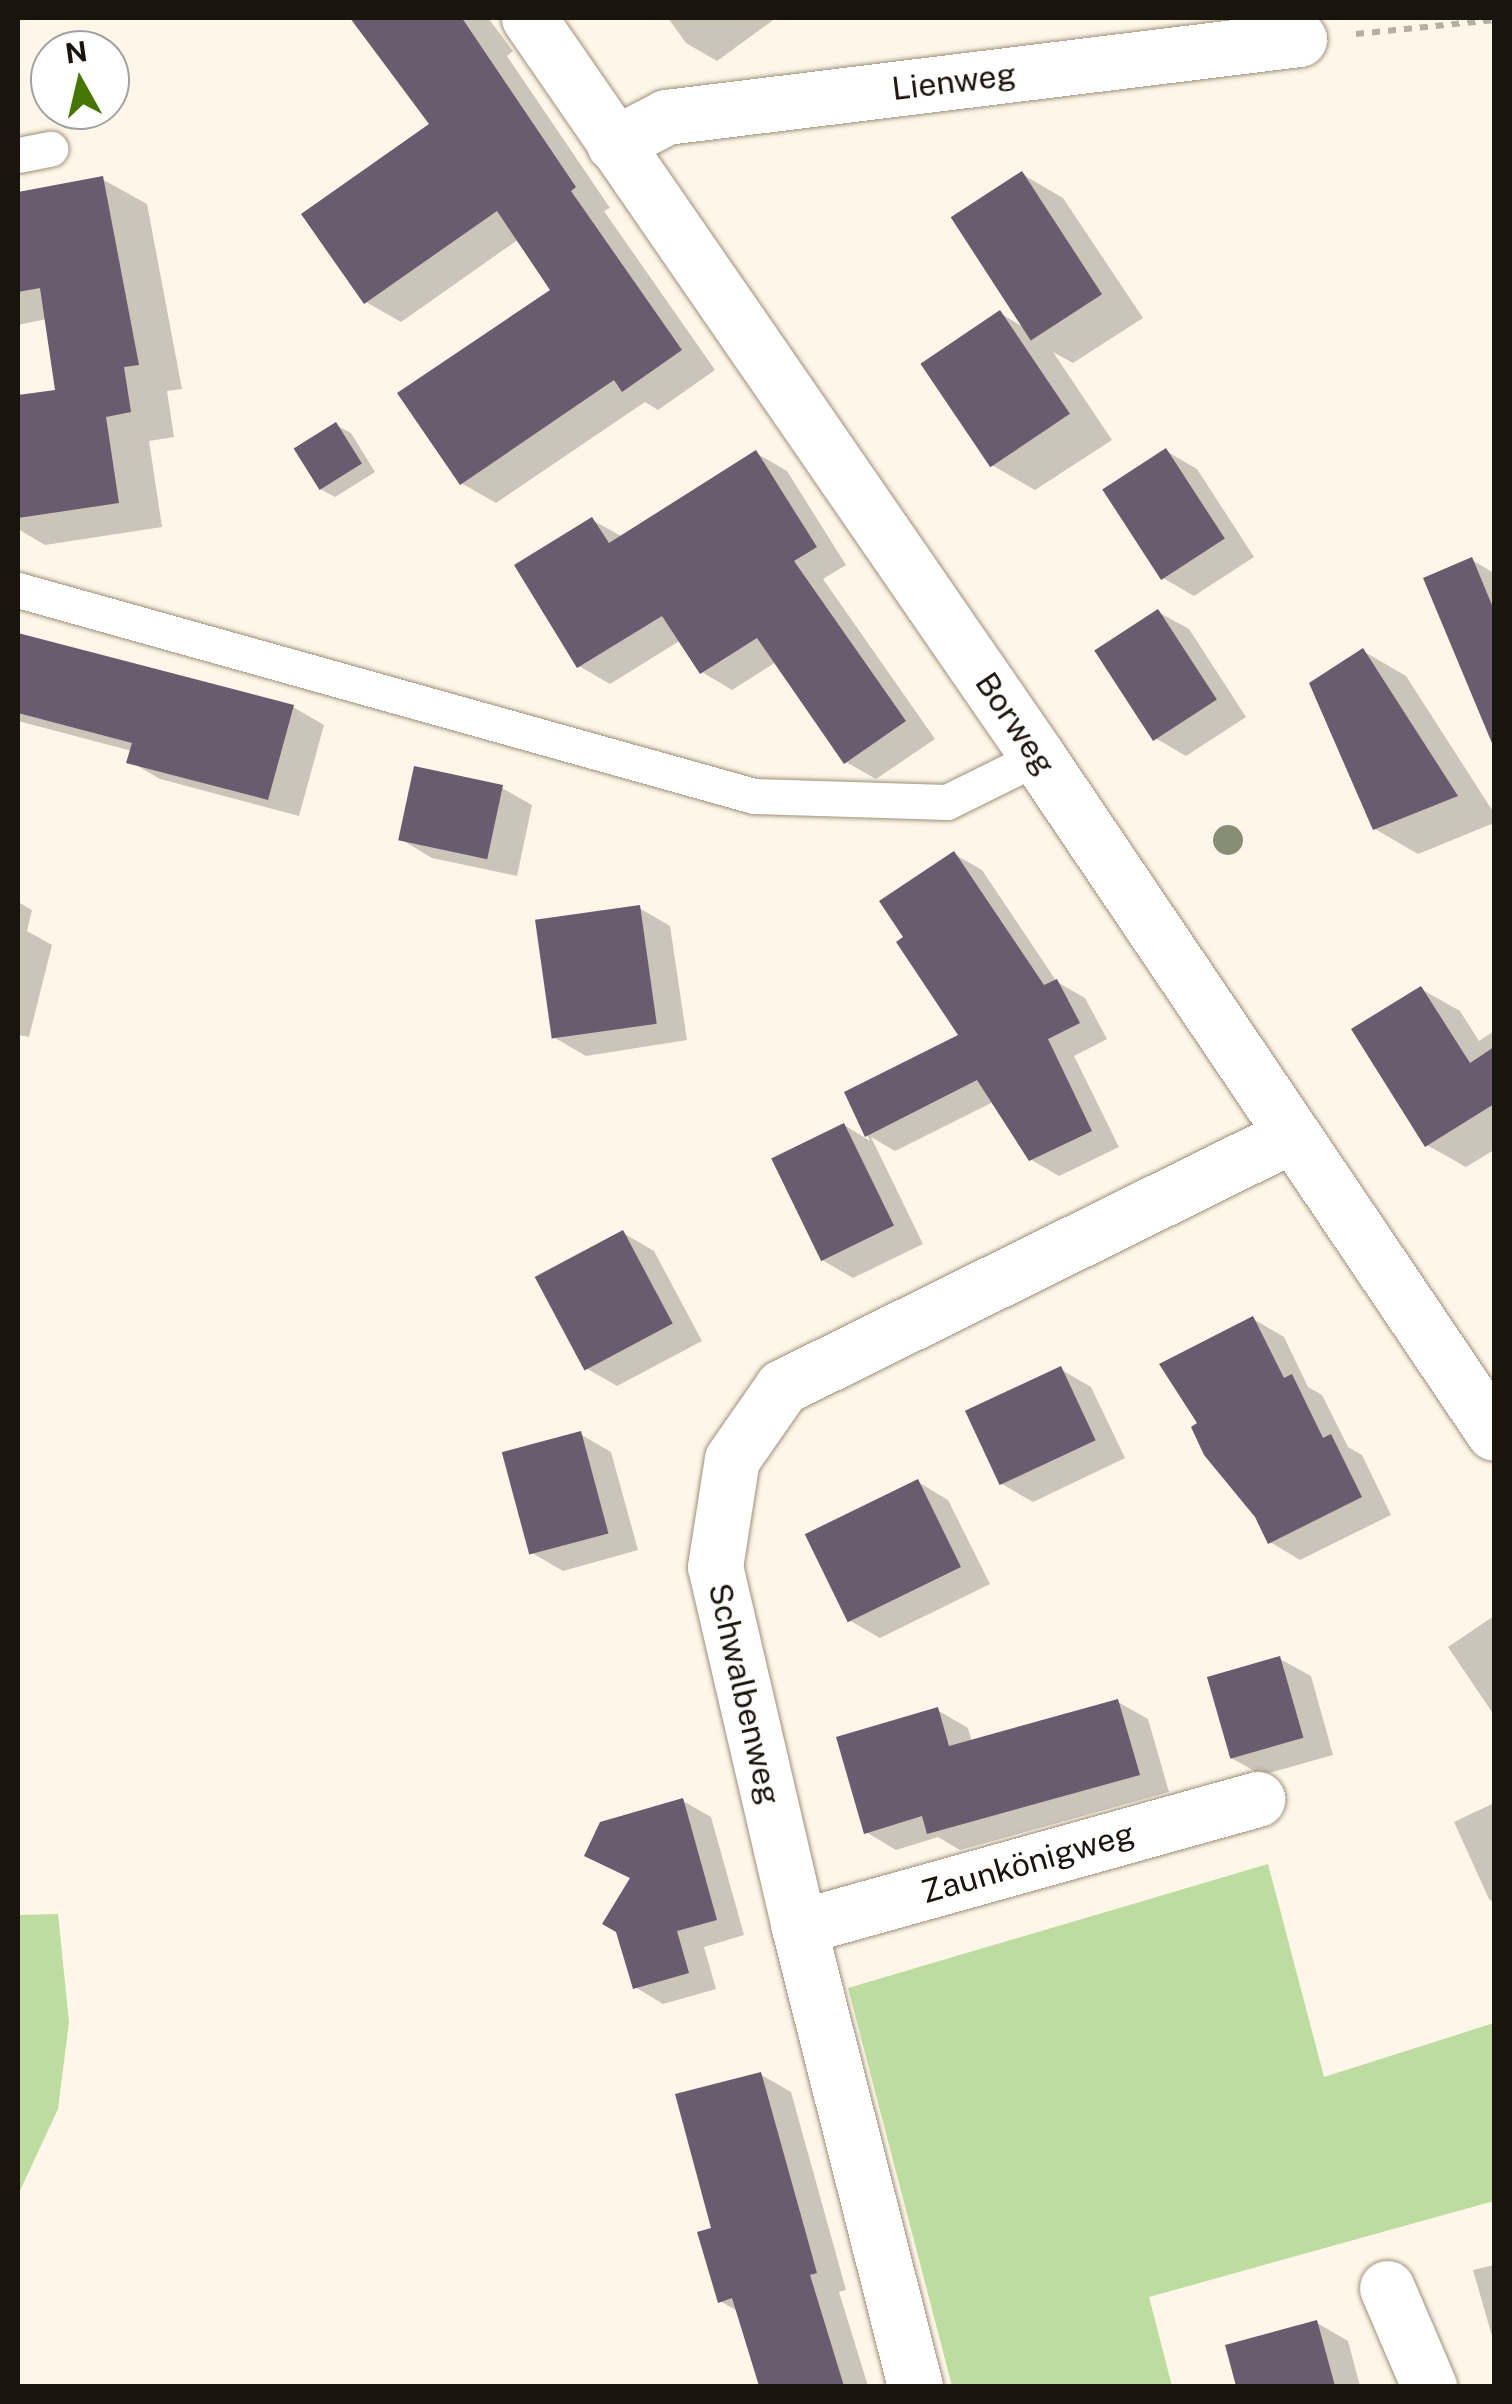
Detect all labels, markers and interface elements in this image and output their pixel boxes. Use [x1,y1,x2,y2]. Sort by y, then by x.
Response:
north arrow [30,30,130,130]
text: N [63,34,89,70]
street label: Lienweg [890,55,1018,109]
street label: Borweg [967,666,1063,782]
street label: Schwalbenweg [700,1580,788,1808]
street label: Zaunkönigweg [917,1814,1139,1912]

